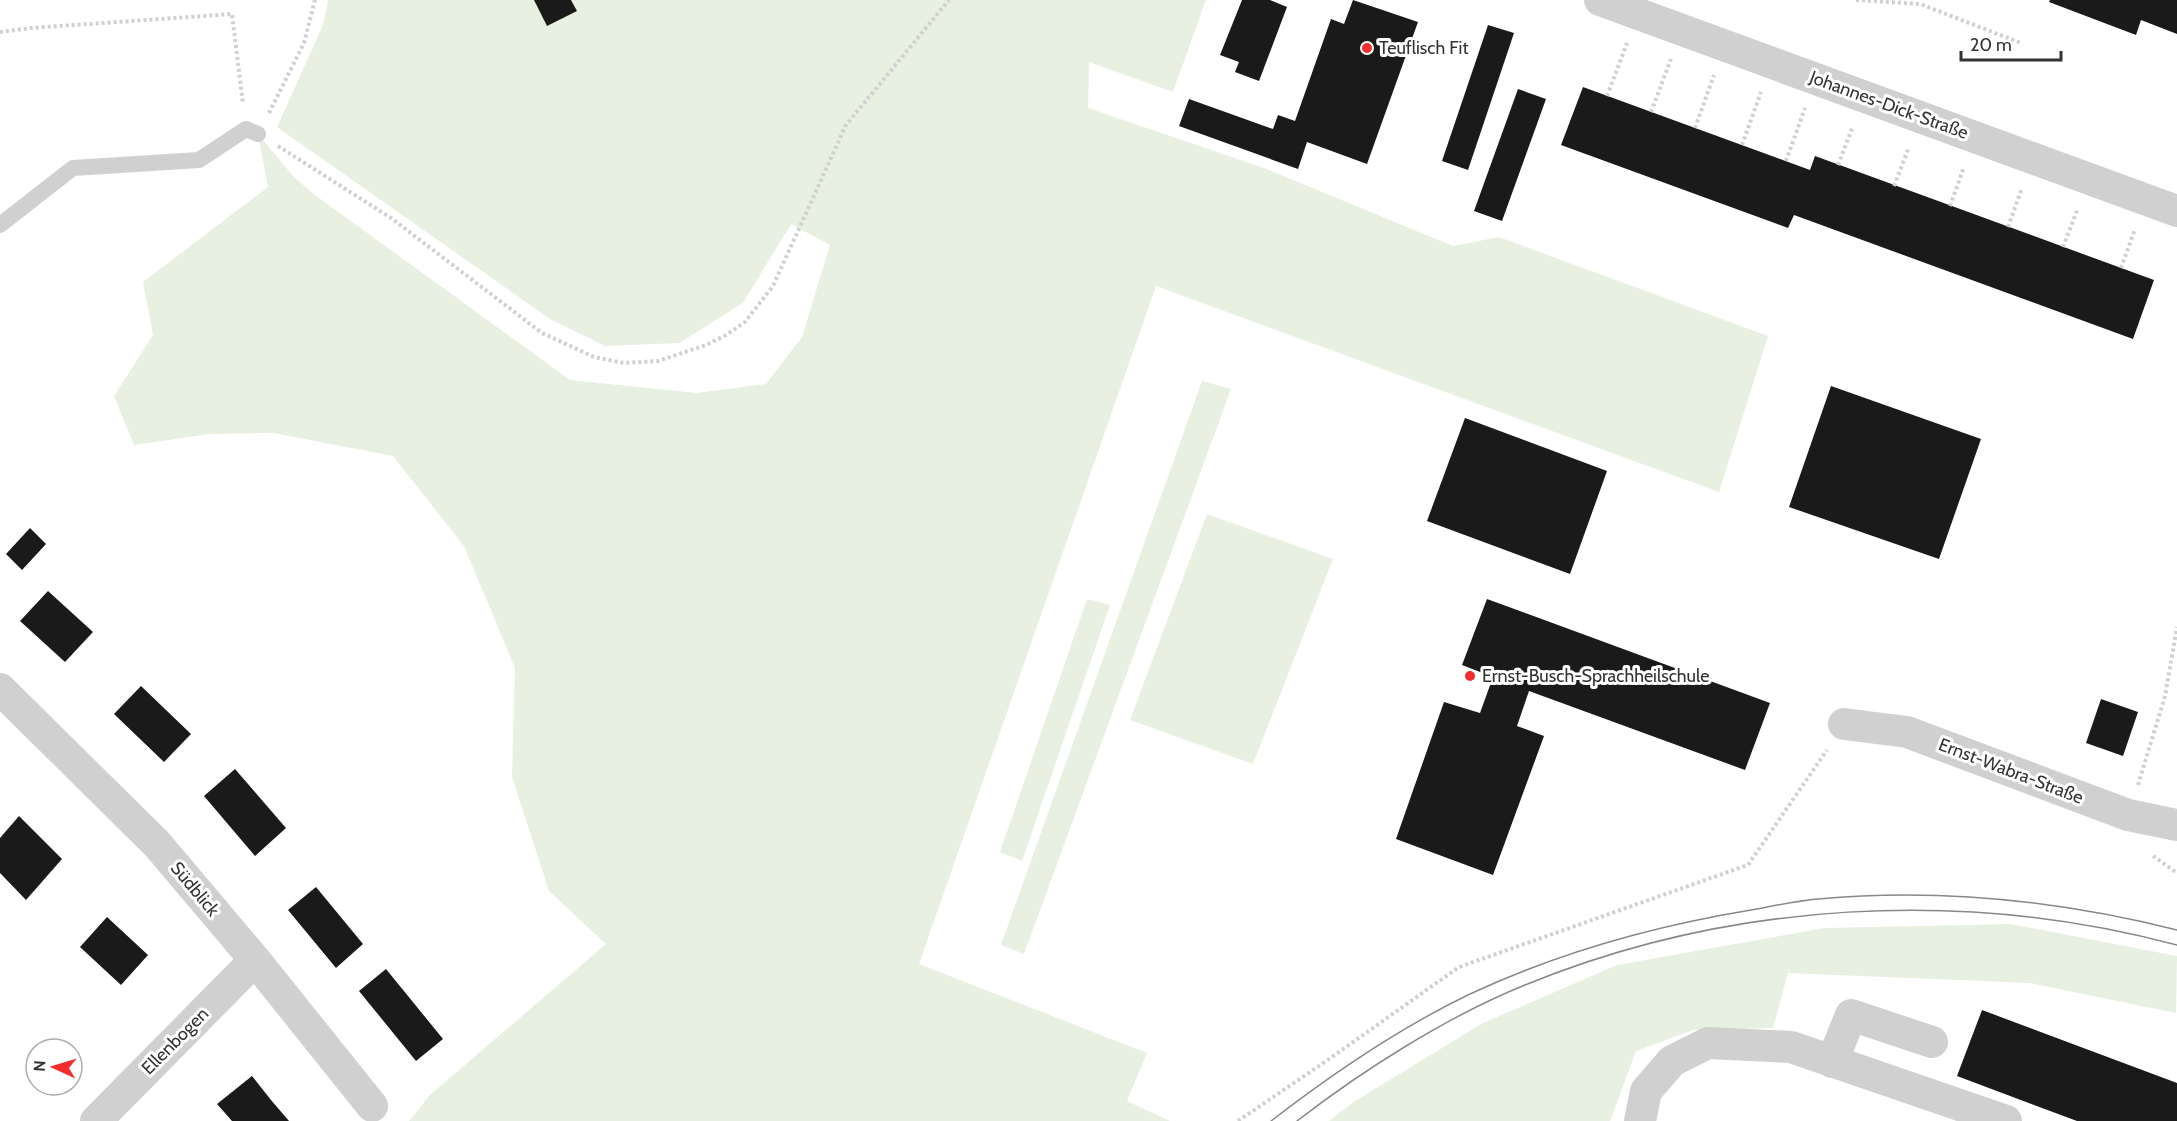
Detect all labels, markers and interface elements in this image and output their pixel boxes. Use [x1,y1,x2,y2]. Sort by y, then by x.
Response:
scale bar [1961,24,2062,62]
text: 20 m [1970,34,2012,56]
place label: Teuflisch Fit [1379,37,1468,59]
marker: Teuflisch Fit [1360,41,1374,55]
street label: Johannes-Dick-Straße [1806,66,1971,144]
place label: Ernst-Busch-Sprachheilschule [1482,665,1709,687]
marker: Ernst-Busch-Sprachheilschule [1463,669,1477,683]
street label: Ernst-Wabra-Straße [1936,733,2086,809]
street label: Südblick [166,857,225,921]
street label: Ellenbogen [137,1003,213,1079]
north arrow [24,1037,84,1097]
text: N [30,1060,49,1072]

